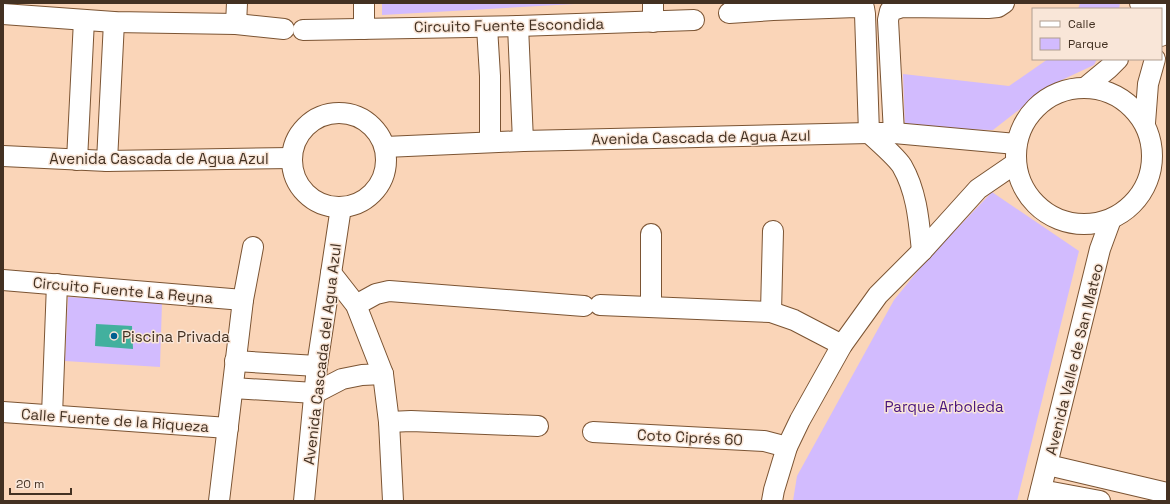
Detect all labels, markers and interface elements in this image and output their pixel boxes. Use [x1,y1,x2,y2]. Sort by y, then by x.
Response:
legend [1032,8,1162,60]
street label: Circuito Fuente Escondida [414,14,605,36]
text: Calle [1068,16,1096,32]
text: Parque [1068,36,1108,52]
street label: Avenida Cascada de Agua Azul [591,126,811,148]
street label: Avenida Cascada de Agua Azul [49,149,269,168]
street label: Avenida Cascada del Agua Azul [299,242,345,466]
street label: Avenida Valle de San Mateo [1041,261,1107,457]
street label: Circuito Fuente La Reyna [32,273,214,307]
place label: Piscina Privada [122,327,230,346]
marker: Piscina Privada [109,331,119,341]
park label: Parque Arboleda [884,397,1004,416]
street label: Calle Fuente de la Riqueza [20,404,210,436]
street label: Coto Ciprés 60 [636,425,744,449]
scale bar [10,470,71,496]
text: 20 m [16,476,44,492]

